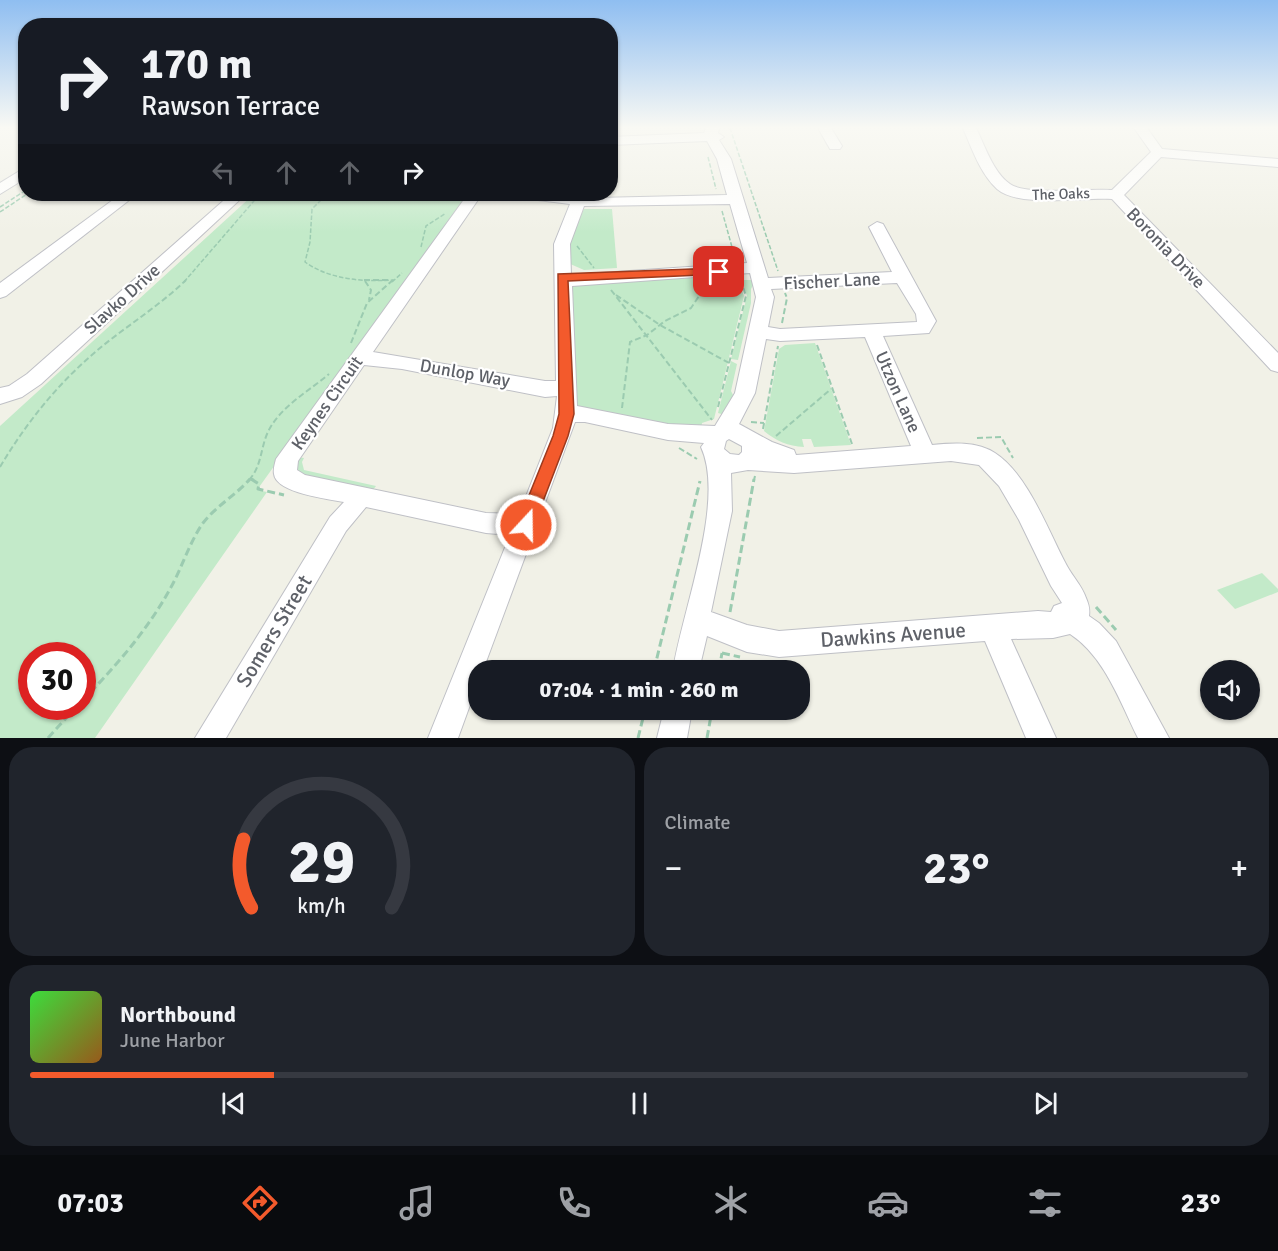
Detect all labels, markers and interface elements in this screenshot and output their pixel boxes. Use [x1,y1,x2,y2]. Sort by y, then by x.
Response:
text: 170 m [141,39,252,90]
icon: right [42,42,120,120]
text: Rawson Terrace [141,90,320,123]
icon: left [207,156,240,189]
icon: ahead [270,156,303,189]
icon: ahead [333,156,366,189]
icon: right [396,156,429,189]
street label: The Oaks [1032,184,1091,204]
street label: Boronia Drive [1122,203,1210,293]
pin [693,246,744,297]
icon: arrive [702,255,735,288]
street label: Slavko Drive [79,259,165,339]
street label: Fischer Lane [783,267,881,295]
street label: Utzon Lane [870,348,926,436]
street label: Keynes Circuit [287,352,367,454]
street label: Dunlop Way [418,354,512,392]
position arrow [494,493,558,557]
street label: Somers Street [230,570,318,692]
street label: Dawkins Avenue [819,617,967,653]
speed limit sign: 30 [18,642,96,720]
map controls [1200,660,1260,720]
button: sound [1200,660,1260,720]
text: 07:04 · 1 min · 260 m [539,676,739,703]
text: Climate [665,810,730,835]
text: 29 [288,823,355,900]
text: 23° [923,841,990,896]
text: − [665,848,682,889]
text: + [1230,848,1248,889]
text: km/h [297,894,346,920]
text: Northbound [120,1001,236,1028]
text: June Harbor [120,1028,225,1053]
icon: previous [217,1087,250,1120]
icon: pause [623,1087,656,1120]
icon: next [1029,1087,1062,1120]
icon: directions [239,1182,281,1224]
icon: music [396,1182,438,1224]
icon: phone [553,1182,595,1224]
icon: climate [710,1182,752,1224]
icon: car [867,1182,909,1224]
icon: filters [1024,1182,1066,1224]
text: 07:03 [57,1187,124,1220]
text: 23° [1181,1187,1221,1220]

